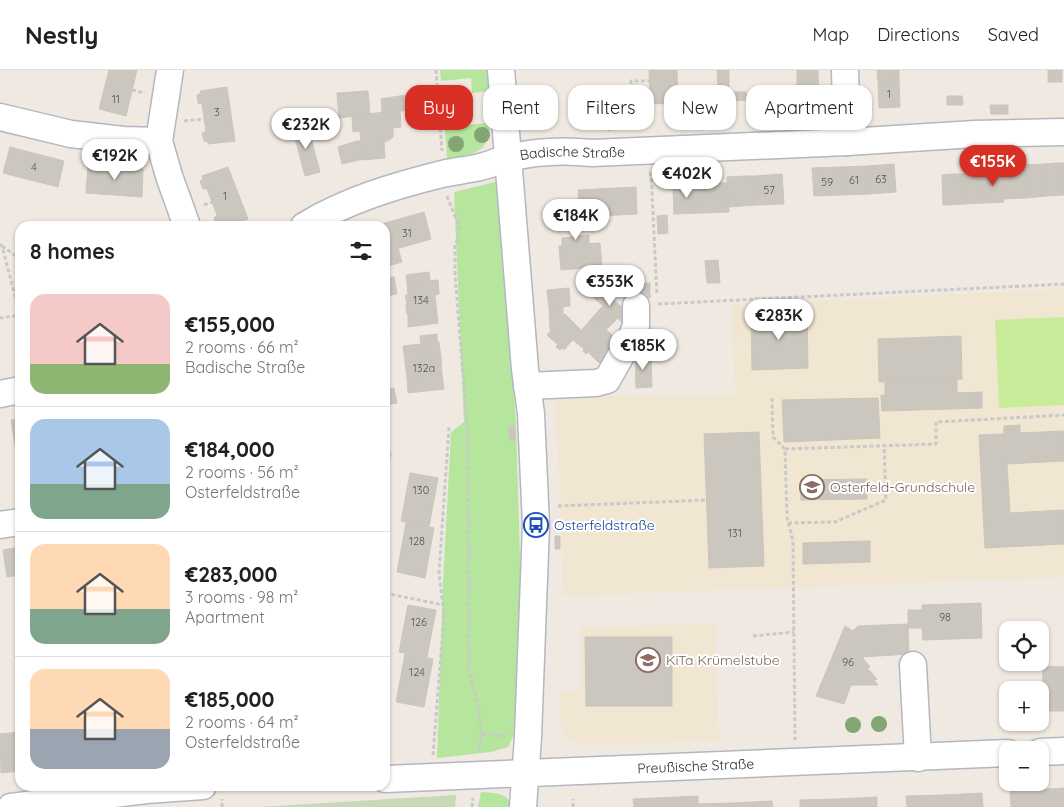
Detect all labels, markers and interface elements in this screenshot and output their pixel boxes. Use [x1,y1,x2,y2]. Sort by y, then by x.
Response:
text: Nestly [25,20,98,50]
text: Map [812,23,849,46]
text: Directions [877,23,960,46]
text: Saved [988,23,1039,46]
chip: Buy [405,85,473,130]
chip: Rent [483,85,558,130]
chip: Filters [568,85,654,130]
chip: New [664,85,736,130]
chip: Apartment [746,85,872,130]
house number: 1 [887,87,891,101]
house number: 11 [112,92,120,106]
house number: 3 [214,105,220,119]
pin: €232K [271,108,341,150]
text: €232K [282,114,330,134]
pin: €192K [80,138,150,181]
street label: Badische Straße [518,142,626,164]
pin: €155K [958,144,1028,187]
text: €192K [93,145,137,165]
text: €155K [970,151,1016,171]
pin: €402K [652,156,722,199]
house number: 4 [31,160,37,174]
text: €402K [663,163,711,183]
house number: 63 [875,172,887,186]
house number: 61 [849,173,859,187]
house number: 59 [821,175,833,189]
house number: 57 [763,183,775,197]
house number: 1 [223,189,227,203]
pin: €184K [541,198,611,241]
text: €184K [554,205,598,225]
house number: 31 [402,226,412,240]
icon: filters [347,237,375,265]
text: 8 homes [30,238,115,264]
pin: €353K [575,264,645,307]
text: €353K [587,271,633,291]
house number: 134 [413,293,429,307]
pin: €283K [744,298,814,341]
text: €283K [756,305,802,325]
text: €155,000 [185,311,275,337]
icon: home [70,314,130,374]
pin: €185K [608,328,678,371]
text: €185K [621,335,665,355]
text: 2 rooms · 66 m² [185,337,299,357]
text: Badische Straße [185,357,305,377]
house number: 132a [413,361,435,375]
text: €184,000 [185,436,275,462]
icon: home [70,439,130,499]
text: 2 rooms · 56 m² [185,462,299,482]
school or university icon: Osterfeld-Grundschule [799,474,825,500]
place label: Osterfeld-Grundschule [830,478,975,496]
text: Osterfeldstraße [185,482,300,502]
house number: 130 [413,483,429,497]
bus stop icon: Osterfeldstraße [523,512,549,538]
place label: Osterfeldstraße [554,516,655,534]
house number: 131 [728,526,742,540]
house number: 128 [409,534,425,548]
text: €283,000 [185,561,277,587]
icon: home [70,564,130,624]
text: 3 rooms · 98 m² [185,587,298,607]
text: Apartment [185,607,265,627]
house number: 98 [939,610,951,624]
house number: 126 [411,615,427,629]
map controls [999,621,1049,791]
button: locate [999,621,1049,671]
school or university icon: KiTa Krümelstube [635,647,661,673]
place label: KiTa Krümelstube [666,651,780,669]
house number: 96 [842,655,854,669]
house number: 124 [409,665,425,679]
button: + [999,681,1049,731]
text: €185,000 [185,686,274,712]
icon: home [70,689,130,749]
text: 2 rooms · 64 m² [185,712,299,732]
text: Osterfeldstraße [185,732,300,752]
button: − [999,741,1049,791]
street label: Preußische Straße [637,755,755,777]

